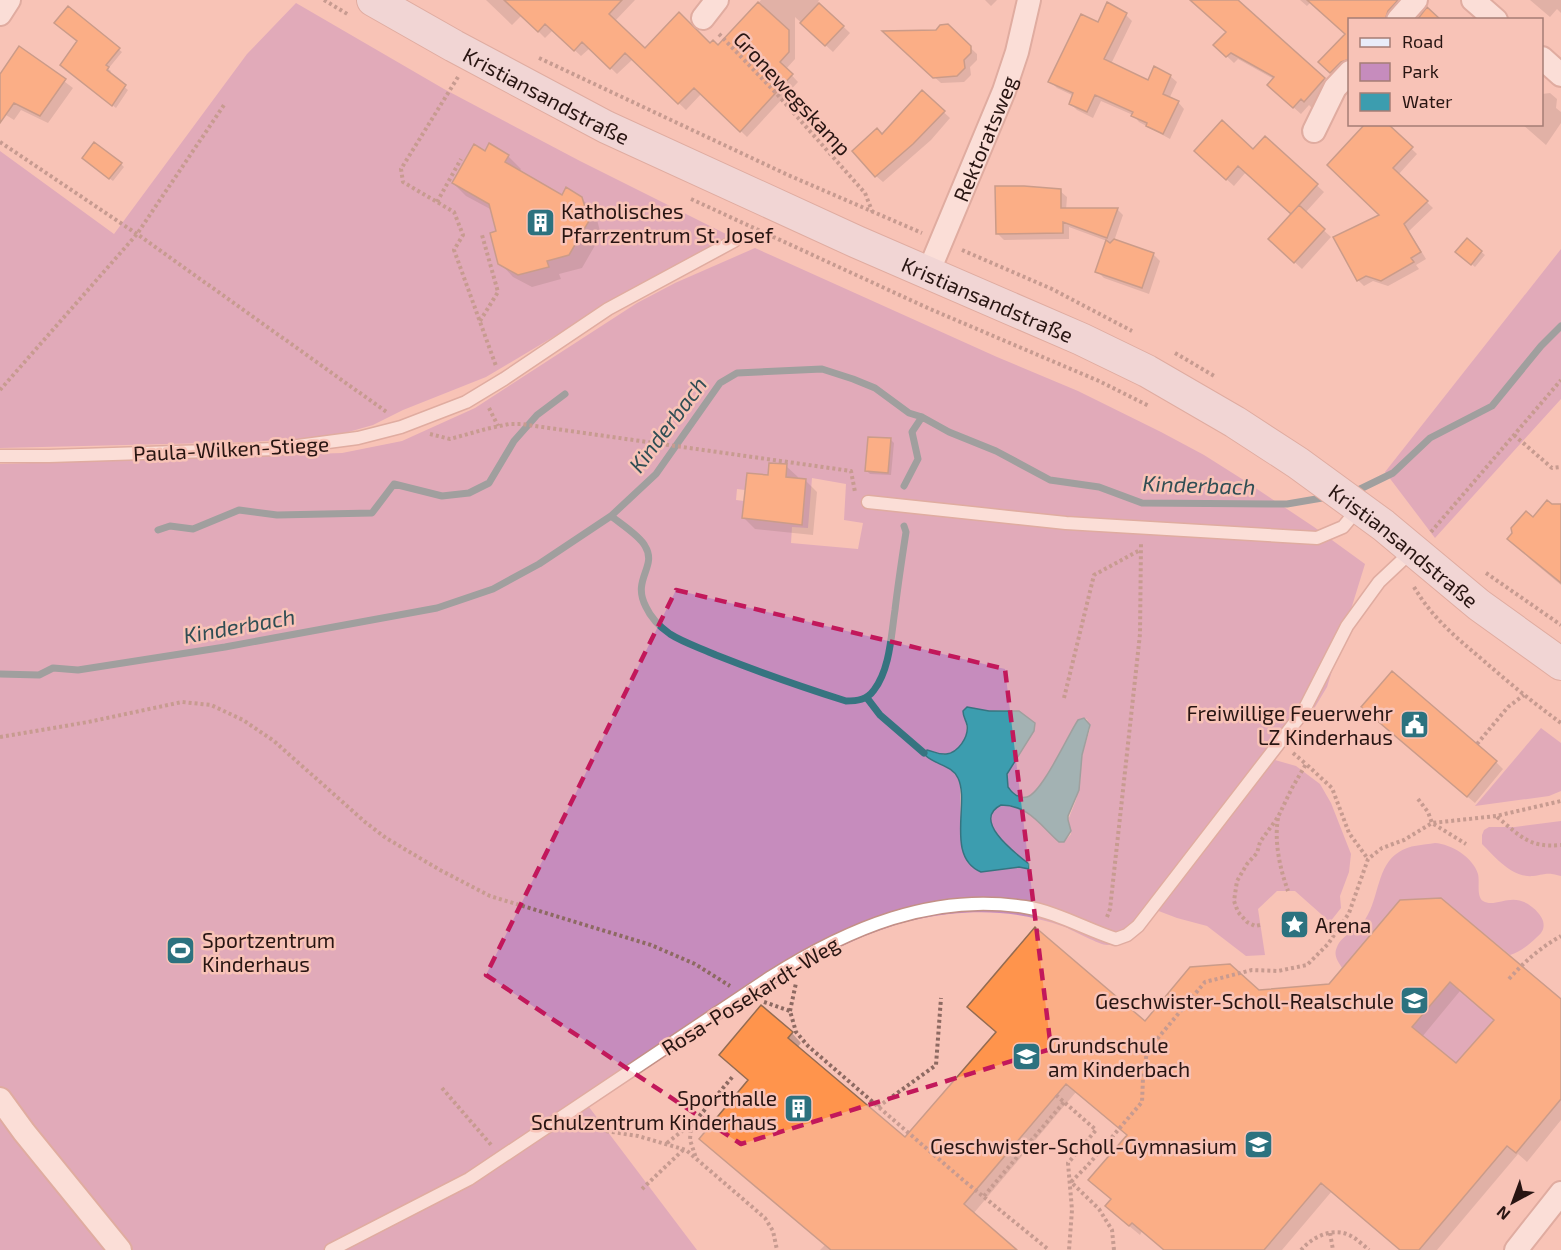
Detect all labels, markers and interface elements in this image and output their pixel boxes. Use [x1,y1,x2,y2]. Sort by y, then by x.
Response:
legend [1348,18,1543,126]
street label: Gronewegskamp [729,26,857,160]
text: Road [1402,30,1443,52]
street label: Kristiansandstraße [459,41,634,149]
text: Park [1402,60,1439,82]
street label: Rektoratsweg [947,72,1021,205]
text: Water [1402,90,1452,112]
place label: Katholisches Pfarrzentrum St. Josef [561,198,774,247]
building icon: Katholisches Pfarrzentrum St. Josef [524,206,556,238]
street label: Kristiansandstraße [898,251,1077,347]
water label: Kinderbach [623,371,711,477]
street label: Paula-Wilken-Stiege [132,430,330,466]
water label: Kinderbach [1142,469,1256,499]
street label: Kristiansandstraße [1325,478,1484,612]
water label: Kinderbach [181,602,297,648]
place label: Freiwillige Feuerwehr LZ Kinderhaus [1187,700,1394,749]
public building icon: Freiwillige Feuerwehr LZ Kinderhaus [1398,708,1430,740]
place icon: Arena [1278,908,1310,940]
place label: Arena [1315,912,1371,937]
place label: Sportzentrum Kinderhaus [202,927,335,976]
street label: Rosa-Posekardt-Weg [657,930,844,1060]
sports icon: Sportzentrum Kinderhaus [165,935,197,967]
school or university icon: Geschwister-Scholl-Realschule [1399,984,1431,1016]
place label: Geschwister-Scholl-Realschule [1095,988,1394,1013]
place label: Grundschule am Kinderbach [1048,1032,1190,1081]
school or university icon: Grundschule am Kinderbach [1011,1040,1043,1072]
place label: Sporthalle Schulzentrum Kinderhaus [531,1085,777,1134]
building icon: Sporthalle Schulzentrum Kinderhaus [782,1093,814,1125]
school or university icon: Geschwister-Scholl-Gymnasium [1242,1129,1274,1161]
place label: Geschwister-Scholl-Gymnasium [930,1133,1237,1158]
north arrow [1483,1172,1543,1232]
text: N [1492,1203,1513,1225]

